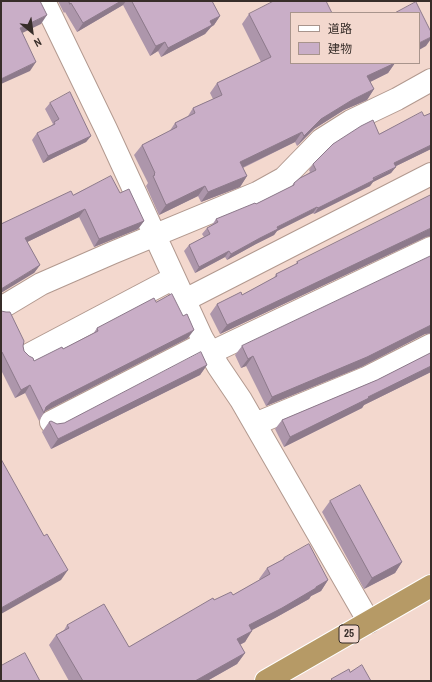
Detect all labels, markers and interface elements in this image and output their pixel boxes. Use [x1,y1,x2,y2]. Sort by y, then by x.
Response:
north arrow [12,12,52,52]
legend [290,12,420,64]
text: 道路 [328,21,352,37]
text: N [32,35,44,50]
text: 建物 [328,41,352,57]
road number: 25 [339,625,359,643]

